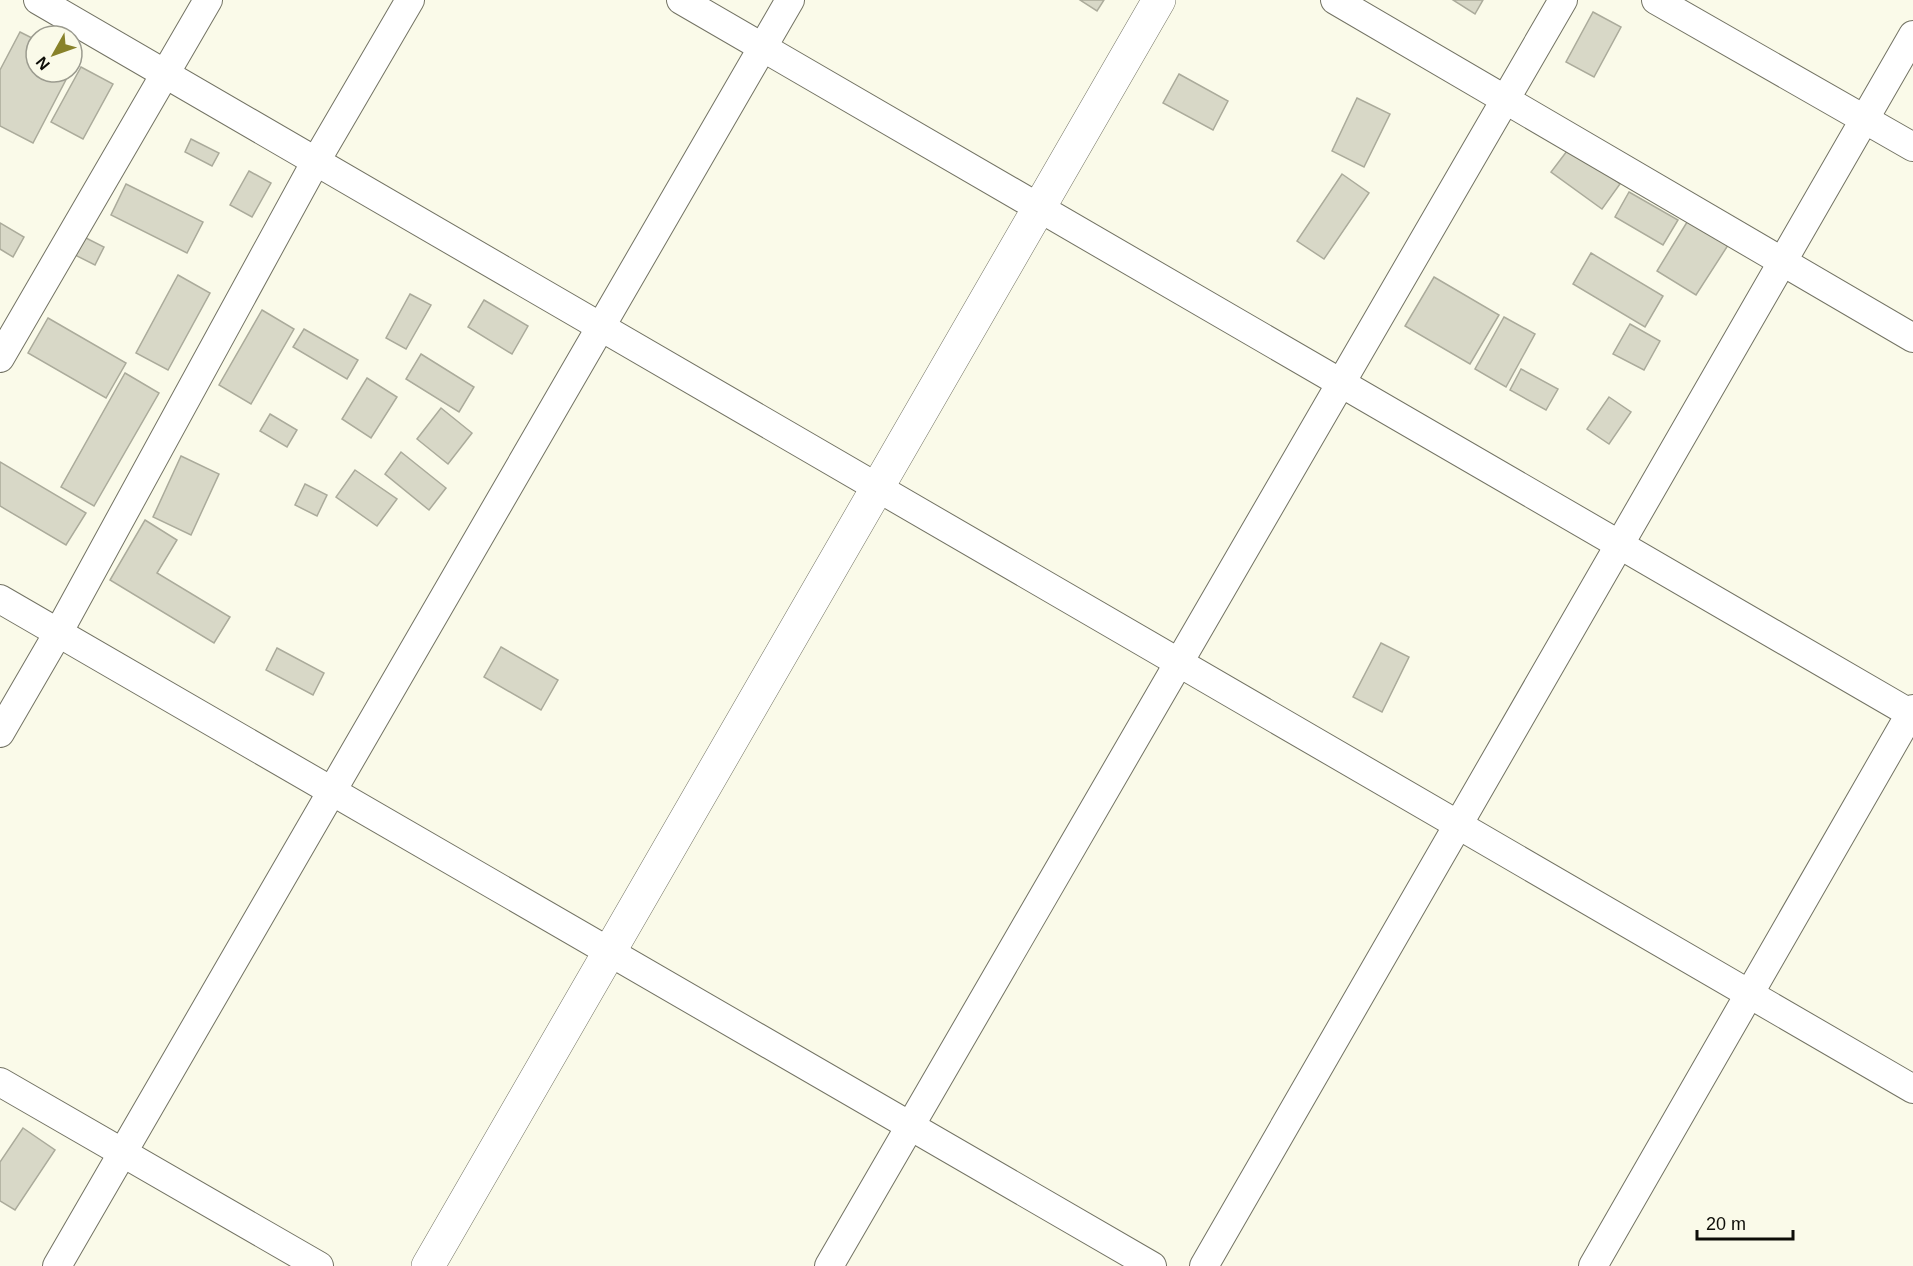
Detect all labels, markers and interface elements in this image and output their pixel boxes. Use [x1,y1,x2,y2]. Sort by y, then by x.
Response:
north arrow [24,24,84,84]
text: N [33,53,53,73]
scale bar [1697,1203,1793,1241]
text: 20 m [1706,1214,1746,1234]

